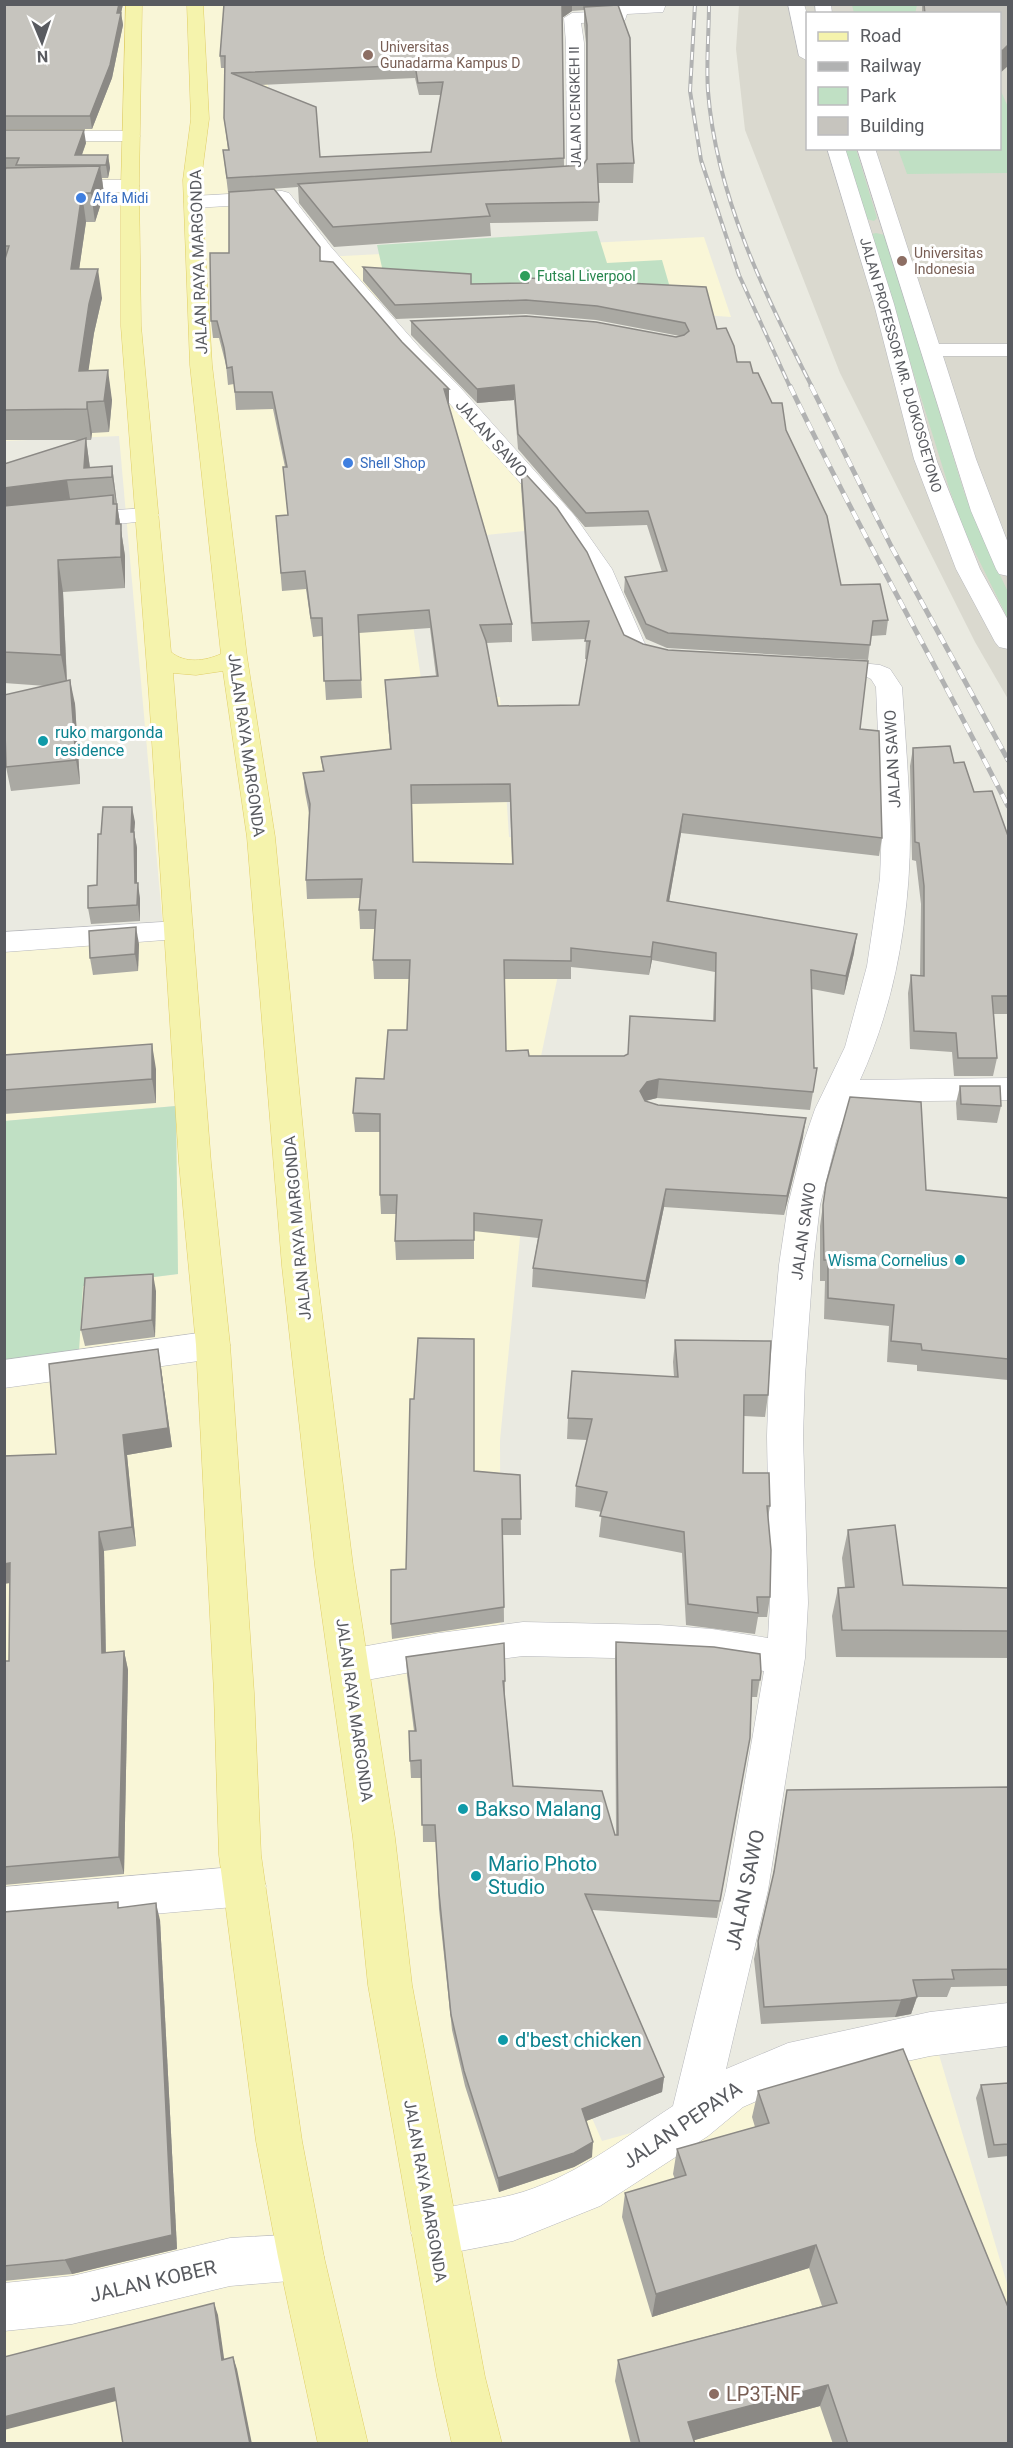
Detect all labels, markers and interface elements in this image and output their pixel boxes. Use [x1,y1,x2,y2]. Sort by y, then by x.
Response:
north arrow [12,12,72,72]
legend [806,12,1001,150]
text: Road [860,25,901,46]
place label: Universitas Gunadarma Kampus D [380,39,520,71]
street label: JALAN CENGKEH II [566,46,584,168]
text: N [37,47,48,66]
marker: Universitas Gunadarma Kampus D [361,48,375,62]
text: Railway [860,55,922,76]
text: Park [860,85,897,106]
text: Building [860,115,924,136]
street label: JALAN RAYA MARGONDA [186,169,211,355]
place label: Alfa Midi [93,190,148,206]
marker: Alfa Midi [74,191,88,205]
street label: JALAN PROFESSOR MR. DJOKOSOETONO [857,236,945,494]
place label: Universitas Indonesia [914,245,983,277]
marker: Universitas Indonesia [895,254,909,268]
place label: Futsal Liverpool [537,268,636,284]
marker: Futsal Liverpool [518,269,532,283]
street label: JALAN SAWO [452,395,532,481]
place label: Shell Shop [360,455,426,471]
marker: Shell Shop [341,456,355,470]
street label: JALAN RAYA MARGONDA [224,652,269,839]
street label: JALAN SAWO [880,709,905,809]
place label: ruko margonda residence [55,723,163,760]
marker: ruko margonda residence [36,734,50,748]
street label: JALAN RAYA MARGONDA [280,1134,315,1321]
street label: JALAN SAWO [787,1181,820,1281]
place label: Wisma Cornelius [828,1251,948,1270]
marker: Wisma Cornelius [953,1253,967,1267]
street label: JALAN RAYA MARGONDA [332,1617,377,1804]
place label: Bakso Malang [475,1797,602,1821]
marker: Bakso Malang [456,1802,470,1816]
street label: JALAN SAWO [720,1827,770,1953]
place label: Mario Photo Studio [488,1852,597,1899]
marker: Mario Photo Studio [469,1869,483,1883]
place label: d'best chicken [515,2028,642,2052]
marker: d'best chicken [496,2033,510,2047]
street label: JALAN PEPAYA [618,2076,746,2174]
street label: JALAN RAYA MARGONDA [400,2098,451,2284]
street label: JALAN KOBER [87,2255,219,2307]
place label: LP3T-NF [726,2382,801,2406]
marker: LP3T-NF [707,2387,721,2401]

